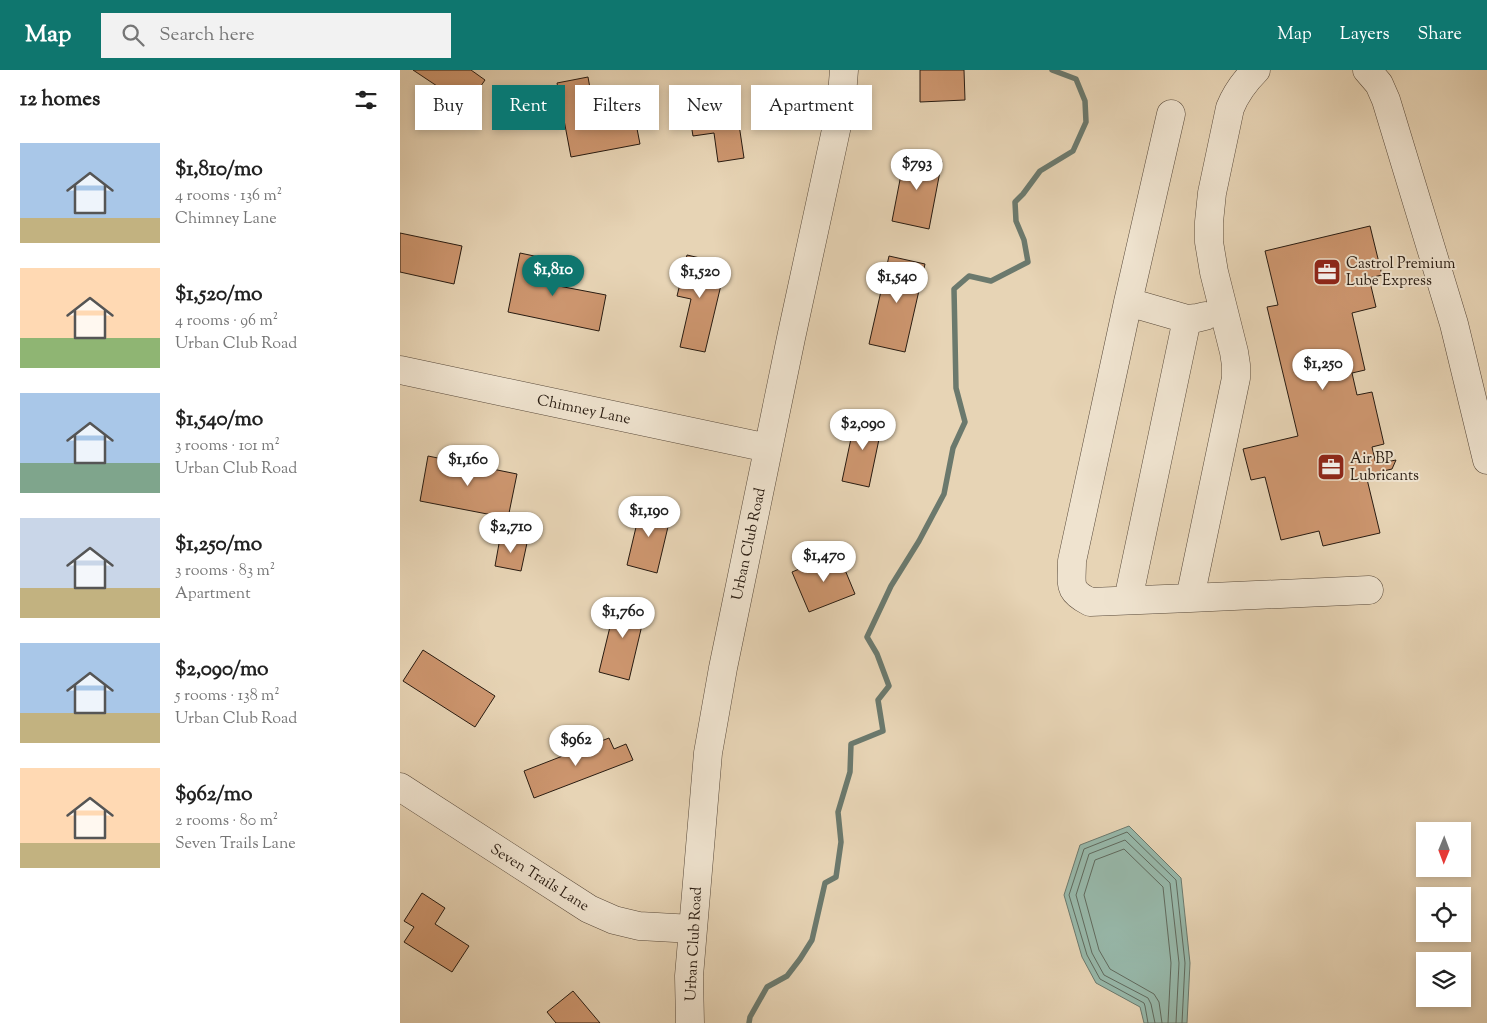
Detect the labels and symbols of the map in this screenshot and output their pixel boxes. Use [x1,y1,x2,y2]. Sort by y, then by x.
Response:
pin: $793 [887,148,947,191]
pin: $1,810 [512,254,594,297]
place label: Castrol Premium Lube Express [1346,254,1456,292]
pin: $1,520 [659,256,741,299]
office icon: Castrol Premium Lube Express [1312,257,1342,287]
pin: $1,540 [856,262,938,304]
pin: $1,250 [1282,348,1364,391]
street label: Chimney Lane [535,390,633,431]
pin: $2,090 [822,408,904,451]
pin: $1,160 [427,444,509,487]
place label: Air BP Lubricants [1350,449,1419,487]
office icon: Air BP Lubricants [1316,452,1346,482]
street label: Urban Club Road [727,486,772,603]
pin: $1,190 [608,496,690,538]
pin: $2,710 [470,512,552,554]
pin: $1,470 [783,540,865,583]
pin: $1,760 [582,596,664,639]
pin: $962 [546,724,606,767]
north arrow [1416,822,1471,878]
street label: Seven Trails Lane [486,839,593,917]
street label: Urban Club Road [681,886,708,1002]

